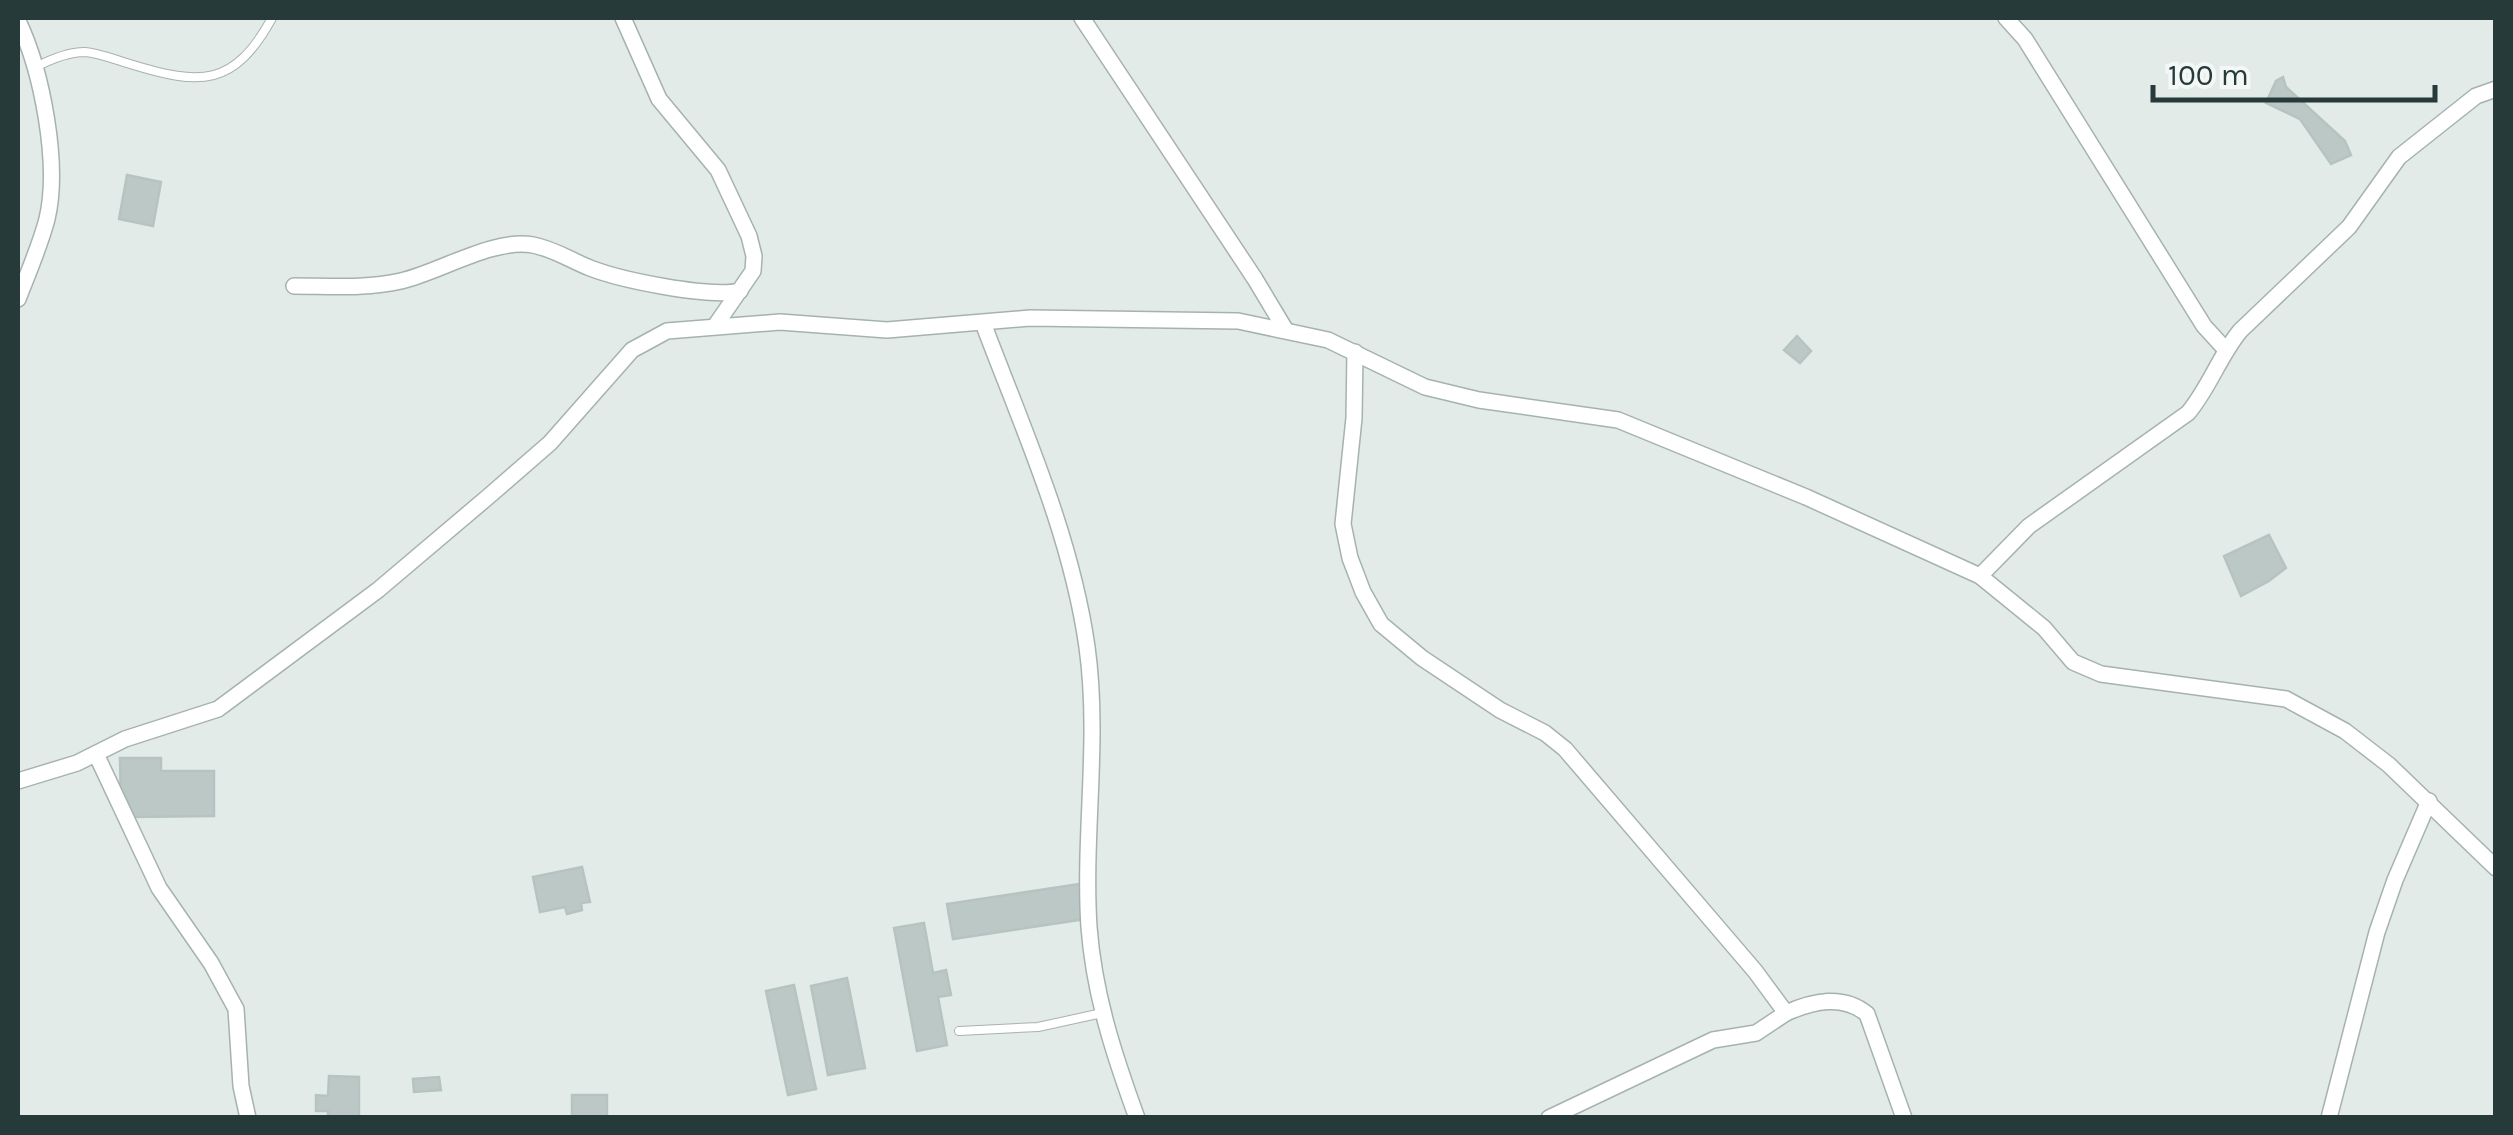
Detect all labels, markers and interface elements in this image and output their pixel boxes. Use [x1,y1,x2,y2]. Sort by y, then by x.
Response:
scale bar [2153,40,2436,102]
text: 100 m [2168,57,2249,93]

